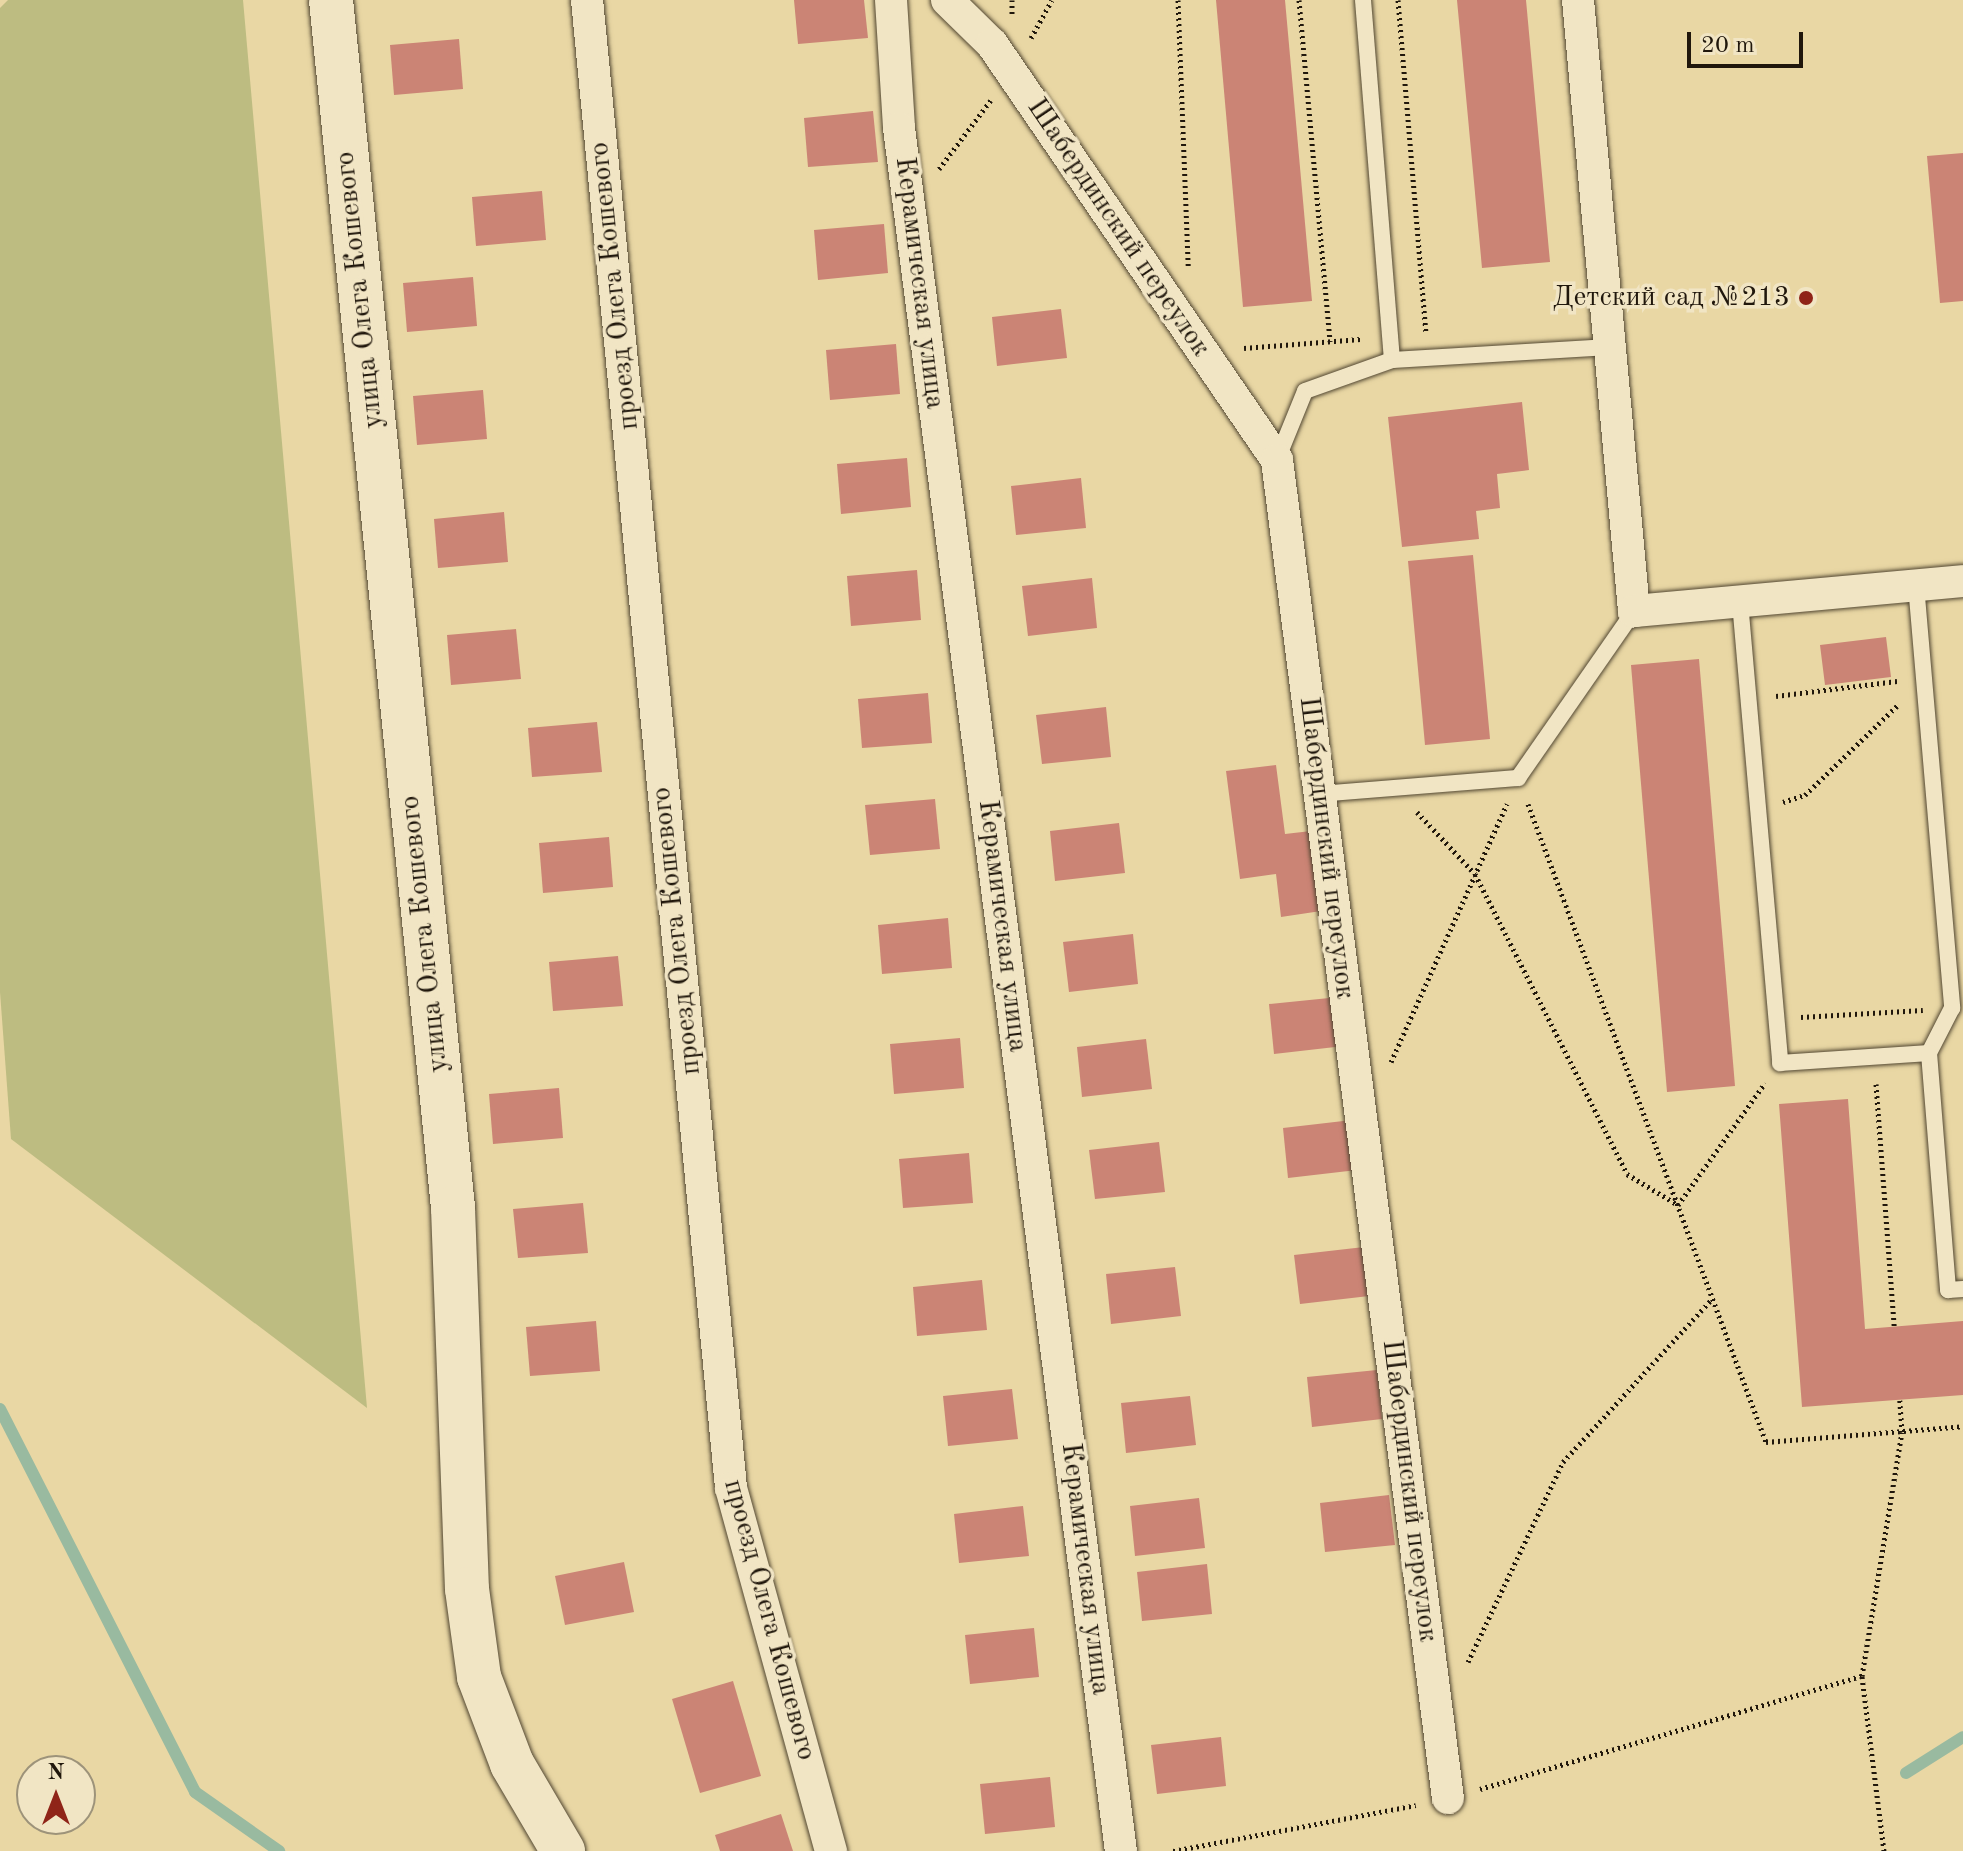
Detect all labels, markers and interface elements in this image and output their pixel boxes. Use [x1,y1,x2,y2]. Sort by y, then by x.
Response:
scale bar [1691,16,1807,66]
text: 20 m [1701,34,1755,58]
street label: Шабердинский переулок [1019,92,1217,364]
street label: проезд Олега Кошевого [583,140,647,432]
street label: улица Олега Кошевого [329,150,391,430]
street label: Керамическая улица [887,155,951,411]
place label: Детский сад №213 [1553,281,1790,315]
marker: Детский сад №213 [1797,289,1815,307]
street label: Шабердинский переулок [1291,695,1361,1001]
street label: проезд Олега Кошевого [645,785,709,1077]
street label: улица Олега Кошевого [394,794,456,1074]
street label: Керамическая улица [970,798,1034,1054]
street label: Шабердинский переулок [1374,1338,1444,1644]
street label: Керамическая улица [1053,1441,1117,1697]
street label: проезд Олега Кошевого [715,1476,823,1764]
north arrow [16,1755,96,1835]
text: N [48,1762,64,1784]

